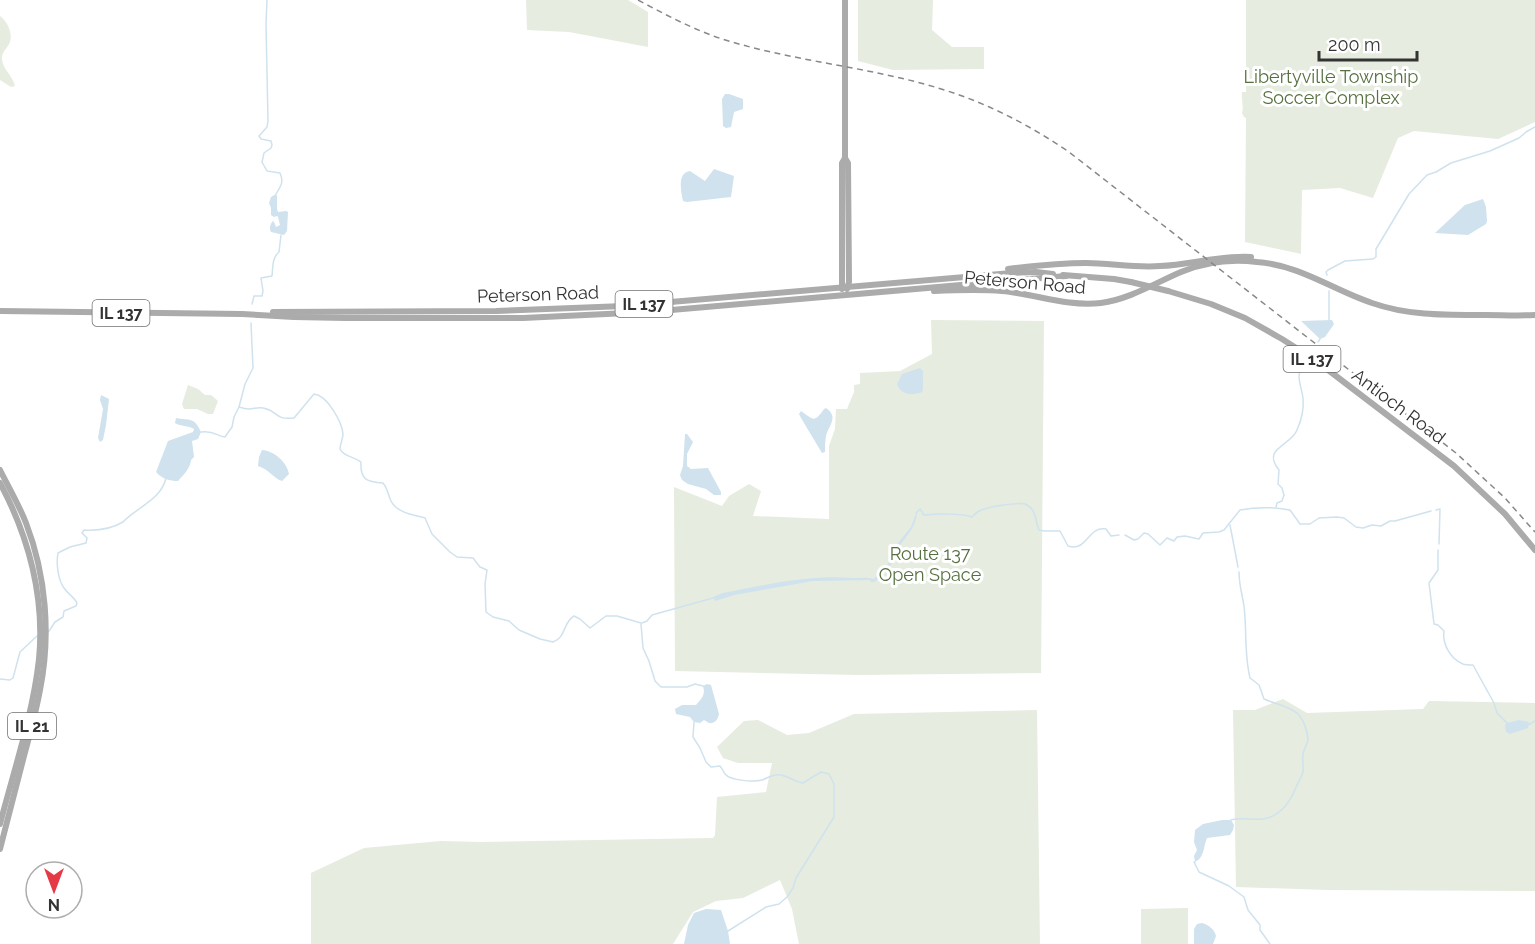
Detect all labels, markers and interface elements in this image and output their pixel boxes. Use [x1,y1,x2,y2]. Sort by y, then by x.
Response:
scale bar [1319,24,1416,62]
text: 200 m [1328,34,1381,55]
park label: Libertyville Township Soccer Complex [1244,66,1418,108]
street label: Peterson Road [963,266,1087,298]
street label: Peterson Road [477,281,599,307]
road number: IL 137 [616,291,672,317]
road number: IL 137 [92,300,150,326]
road number: IL 137 [1284,346,1340,372]
street label: Antioch Road [1348,364,1450,448]
park label: Route 137 Open Space [879,543,982,585]
road number: IL 21 [8,713,56,739]
north arrow [24,860,84,920]
text: N [48,895,60,914]

